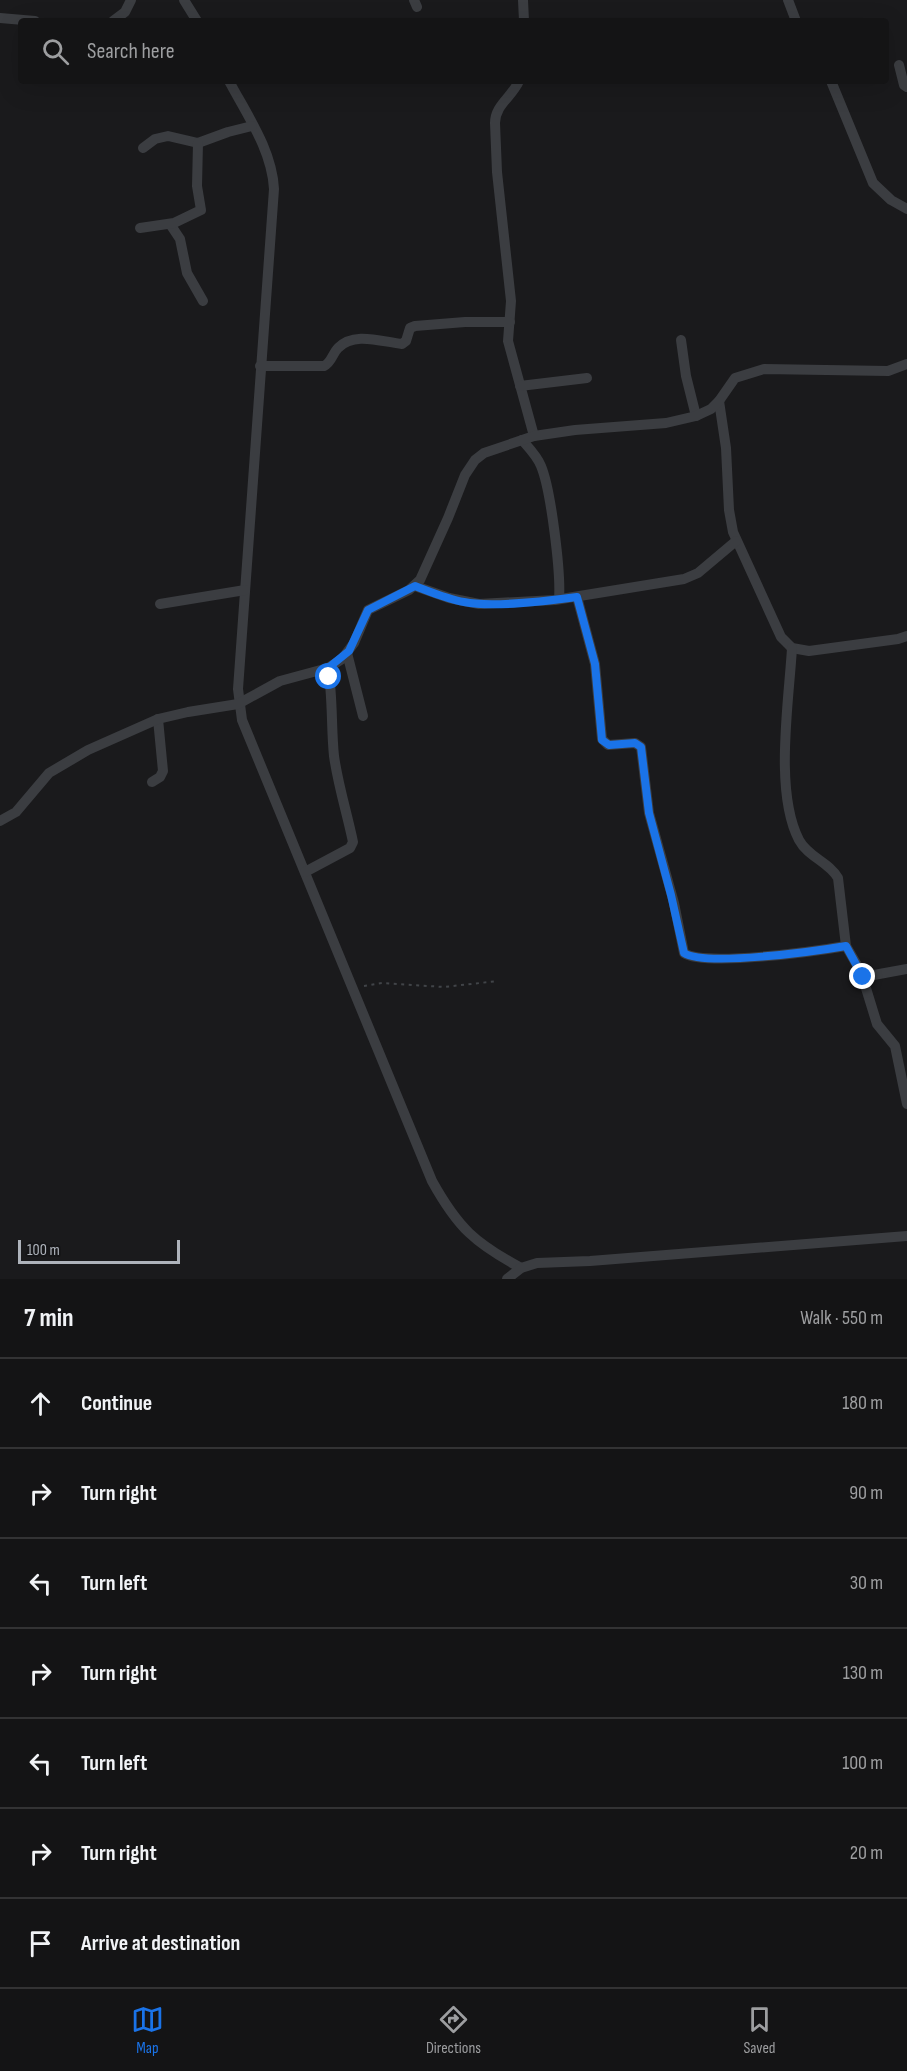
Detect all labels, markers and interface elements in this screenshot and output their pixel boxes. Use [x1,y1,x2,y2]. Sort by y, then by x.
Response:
search box [18,18,889,84]
icon: search [39,35,72,68]
text: Search here [87,38,174,65]
route start [315,663,341,689]
route end [849,963,875,989]
scale bar [18,1237,180,1264]
text: 100 m [27,1241,60,1260]
text: 7 min [24,1303,73,1334]
text: Walk · 550 m [800,1306,883,1330]
icon: ahead [24,1387,57,1420]
text: Continue [81,1390,152,1417]
text: 180 m [842,1391,883,1415]
icon: right [24,1477,57,1510]
text: Turn right [81,1480,157,1507]
text: 90 m [849,1481,883,1505]
icon: left [24,1567,57,1600]
text: Turn left [81,1570,147,1597]
text: 30 m [850,1571,883,1595]
icon: right [24,1657,57,1690]
text: Turn right [81,1660,157,1687]
text: 130 m [843,1661,883,1685]
icon: left [24,1747,57,1780]
text: Turn left [81,1750,147,1777]
text: 100 m [842,1751,883,1775]
icon: right [24,1837,57,1870]
text: Turn right [81,1840,157,1867]
text: 20 m [850,1841,883,1865]
icon: arrive [24,1927,57,1960]
text: Arrive at destination [81,1930,240,1957]
tab: Map [131,2003,164,2058]
tab: Directions [426,2003,481,2058]
tab: Saved [743,2003,776,2058]

